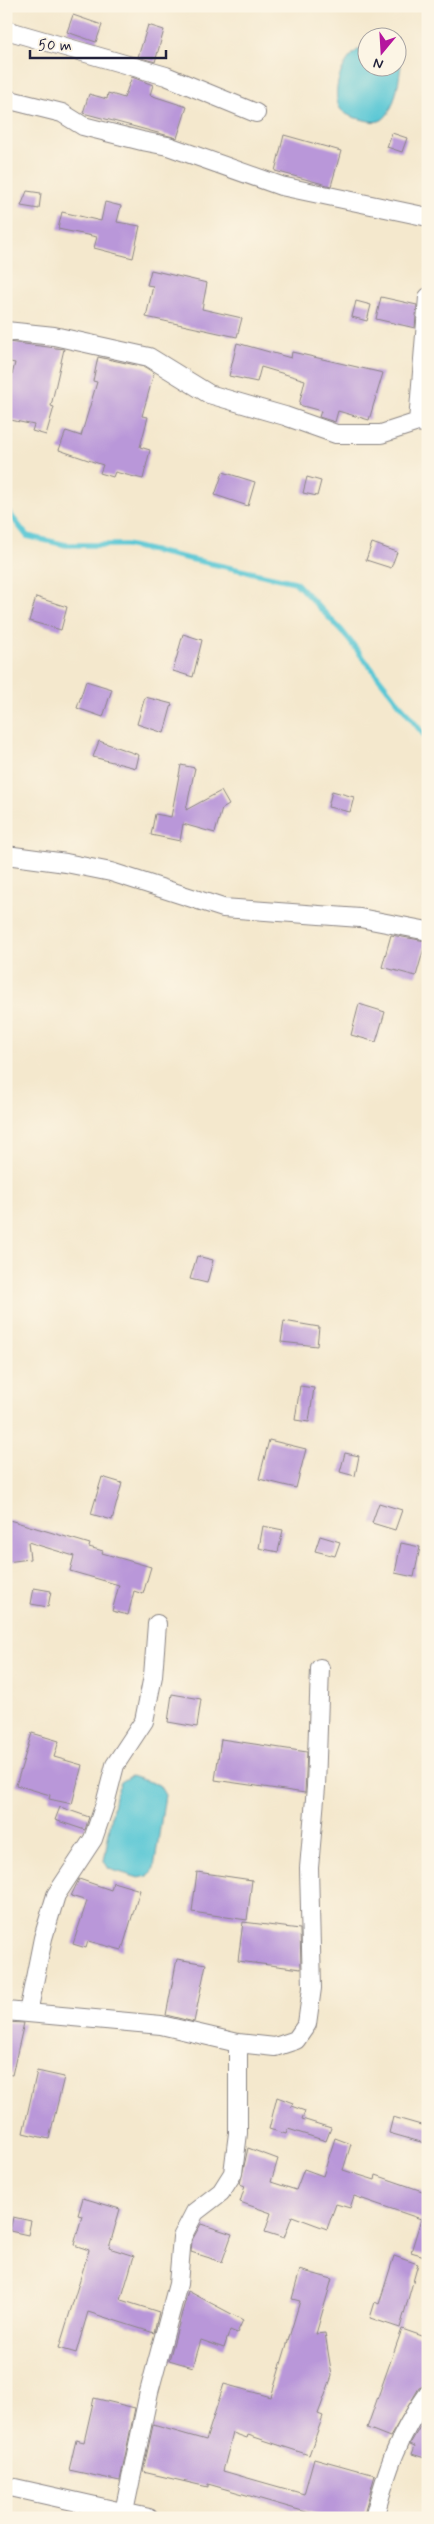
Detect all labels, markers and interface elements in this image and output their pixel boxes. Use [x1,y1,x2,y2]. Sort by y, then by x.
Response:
scale bar [30,28,166,60]
north arrow [356,28,406,78]
text: 50 m [38,36,72,56]
text: N [371,53,386,73]

